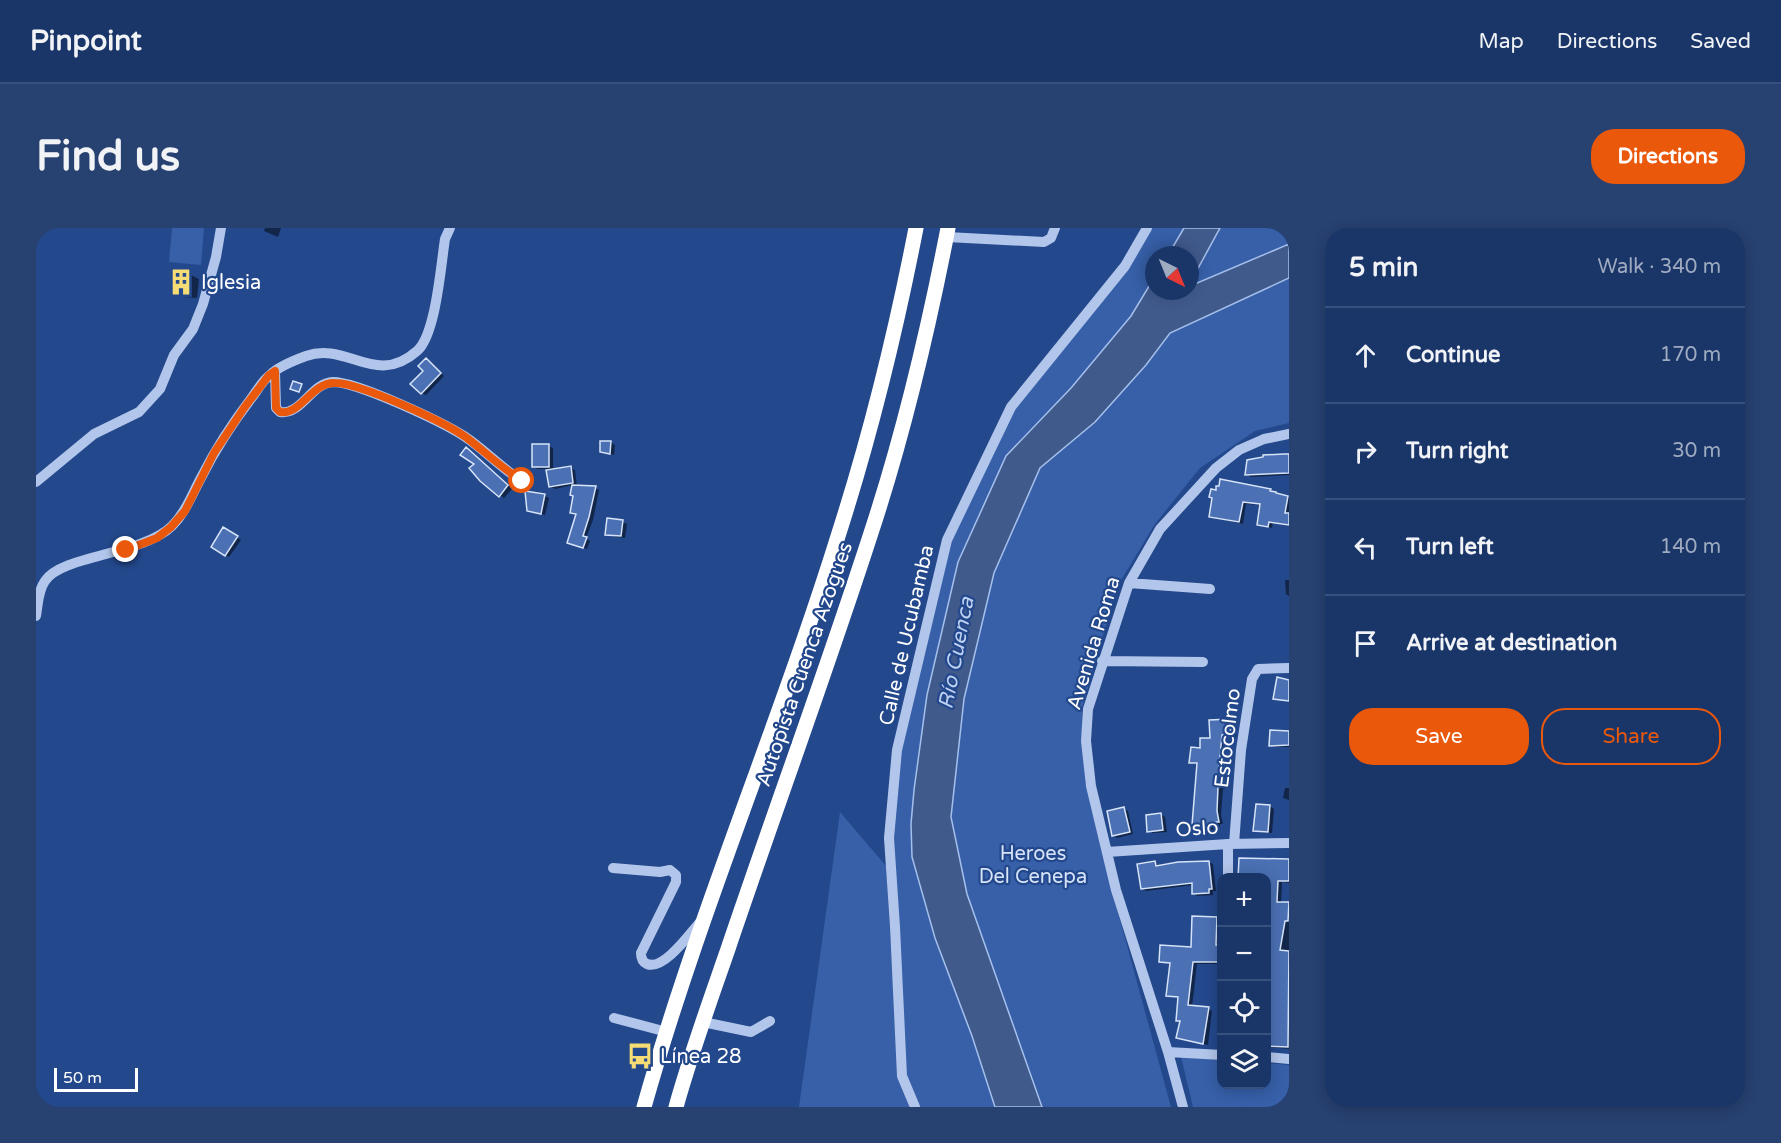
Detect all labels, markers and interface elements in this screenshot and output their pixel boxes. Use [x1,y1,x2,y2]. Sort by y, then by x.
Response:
text: Pinpoint [30,24,142,58]
text: Map [1478,29,1524,54]
text: Directions [1557,29,1657,54]
text: Saved [1690,29,1751,54]
button: Directions [1591,129,1745,184]
text: Find us [36,131,180,182]
north arrow [1145,246,1199,300]
text: 5 min [1349,252,1418,283]
text: Walk · 340 m [1598,255,1721,279]
building icon: Iglesia [166,267,196,297]
place label: Iglesia [201,271,261,295]
icon: ahead [1349,339,1382,372]
text: Continue [1406,342,1501,368]
text: 170 m [1660,343,1721,367]
icon: right [1349,435,1382,468]
text: Turn right [1406,438,1508,464]
text: 30 m [1672,439,1721,463]
route start [508,467,534,493]
icon: left [1349,531,1382,564]
text: Turn left [1406,534,1494,560]
text: 140 m [1660,535,1721,559]
route end [112,536,138,562]
street label: Autopista Cuenca Azogues [752,539,858,790]
street label: Calle de Ucubamba [875,543,939,728]
street label: Avenida Roma [1062,574,1126,713]
water label: Río Cuenca [933,594,980,711]
icon: arrive [1349,627,1382,660]
text: Arrive at destination [1406,630,1617,656]
street label: Estocolmo [1210,687,1246,789]
button: Save [1349,708,1529,765]
button: Share [1541,708,1721,765]
street label: Oslo [1175,816,1219,842]
park label: Heroes Del Cenepa [979,842,1087,889]
map controls [1217,873,1271,1089]
button: + [1217,873,1271,927]
button: − [1217,927,1271,981]
button: locate [1217,981,1271,1035]
button: layers [1217,1035,1271,1089]
bus stop icon: Línea 28 [625,1041,655,1071]
place label: Línea 28 [660,1045,742,1069]
scale bar [54,1065,138,1092]
text: 50 m [63,1068,102,1088]

